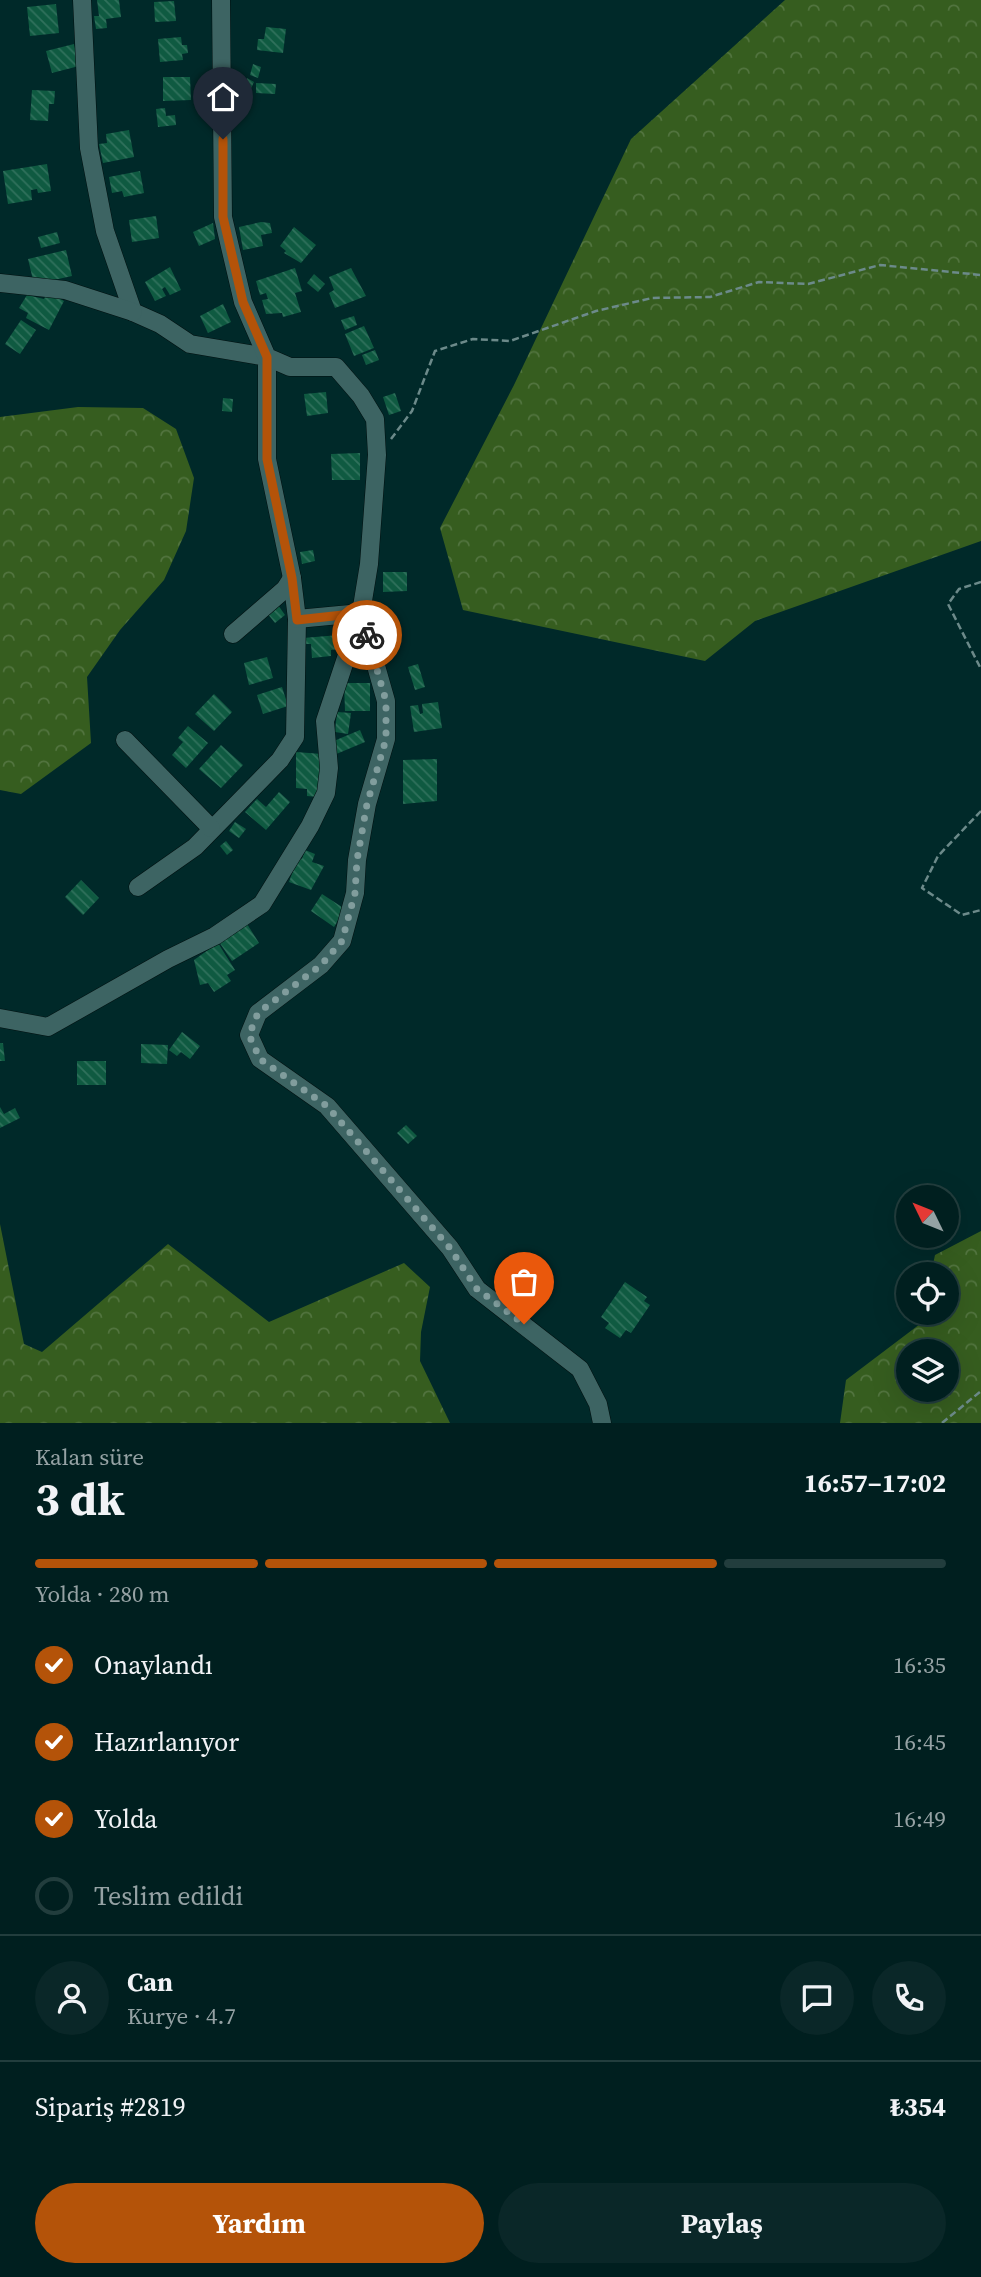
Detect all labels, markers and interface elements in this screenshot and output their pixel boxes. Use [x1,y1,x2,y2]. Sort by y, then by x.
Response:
pin [193,67,253,139]
icon: home [204,78,242,116]
courier [332,600,402,670]
icon: bike [348,616,386,654]
north arrow [896,1185,959,1248]
map controls [896,1185,959,1402]
pin [494,1252,554,1324]
button: locate [896,1262,959,1325]
icon: bag [505,1263,543,1301]
button: layers [896,1339,959,1402]
text: Kalan süre [35,1441,144,1473]
text: 16:57–17:02 [804,1465,946,1501]
text: 3 dk [35,1467,125,1530]
text: Yolda · 280 m [35,1578,169,1610]
icon: check [35,1646,73,1684]
text: Onaylandı [94,1647,213,1683]
text: 16:35 [893,1649,946,1681]
icon: check [35,1723,73,1761]
text: Hazırlanıyor [94,1724,239,1760]
text: 16:45 [893,1726,946,1758]
icon: check [35,1800,73,1838]
text: Yolda [94,1801,158,1837]
text: 16:49 [893,1803,946,1835]
text: Teslim edildi [94,1878,243,1914]
button: person [35,1961,109,2035]
button: chat [780,1961,854,2035]
button: phone [872,1961,946,2035]
text: Can [127,1964,173,2000]
text: Kurye · 4.7 [127,2000,236,2032]
text: Sipariş #2819 [35,2089,186,2125]
text: ₺354 [890,2089,946,2125]
button: Yardım [35,2183,484,2263]
button: Paylaş [498,2183,946,2263]

